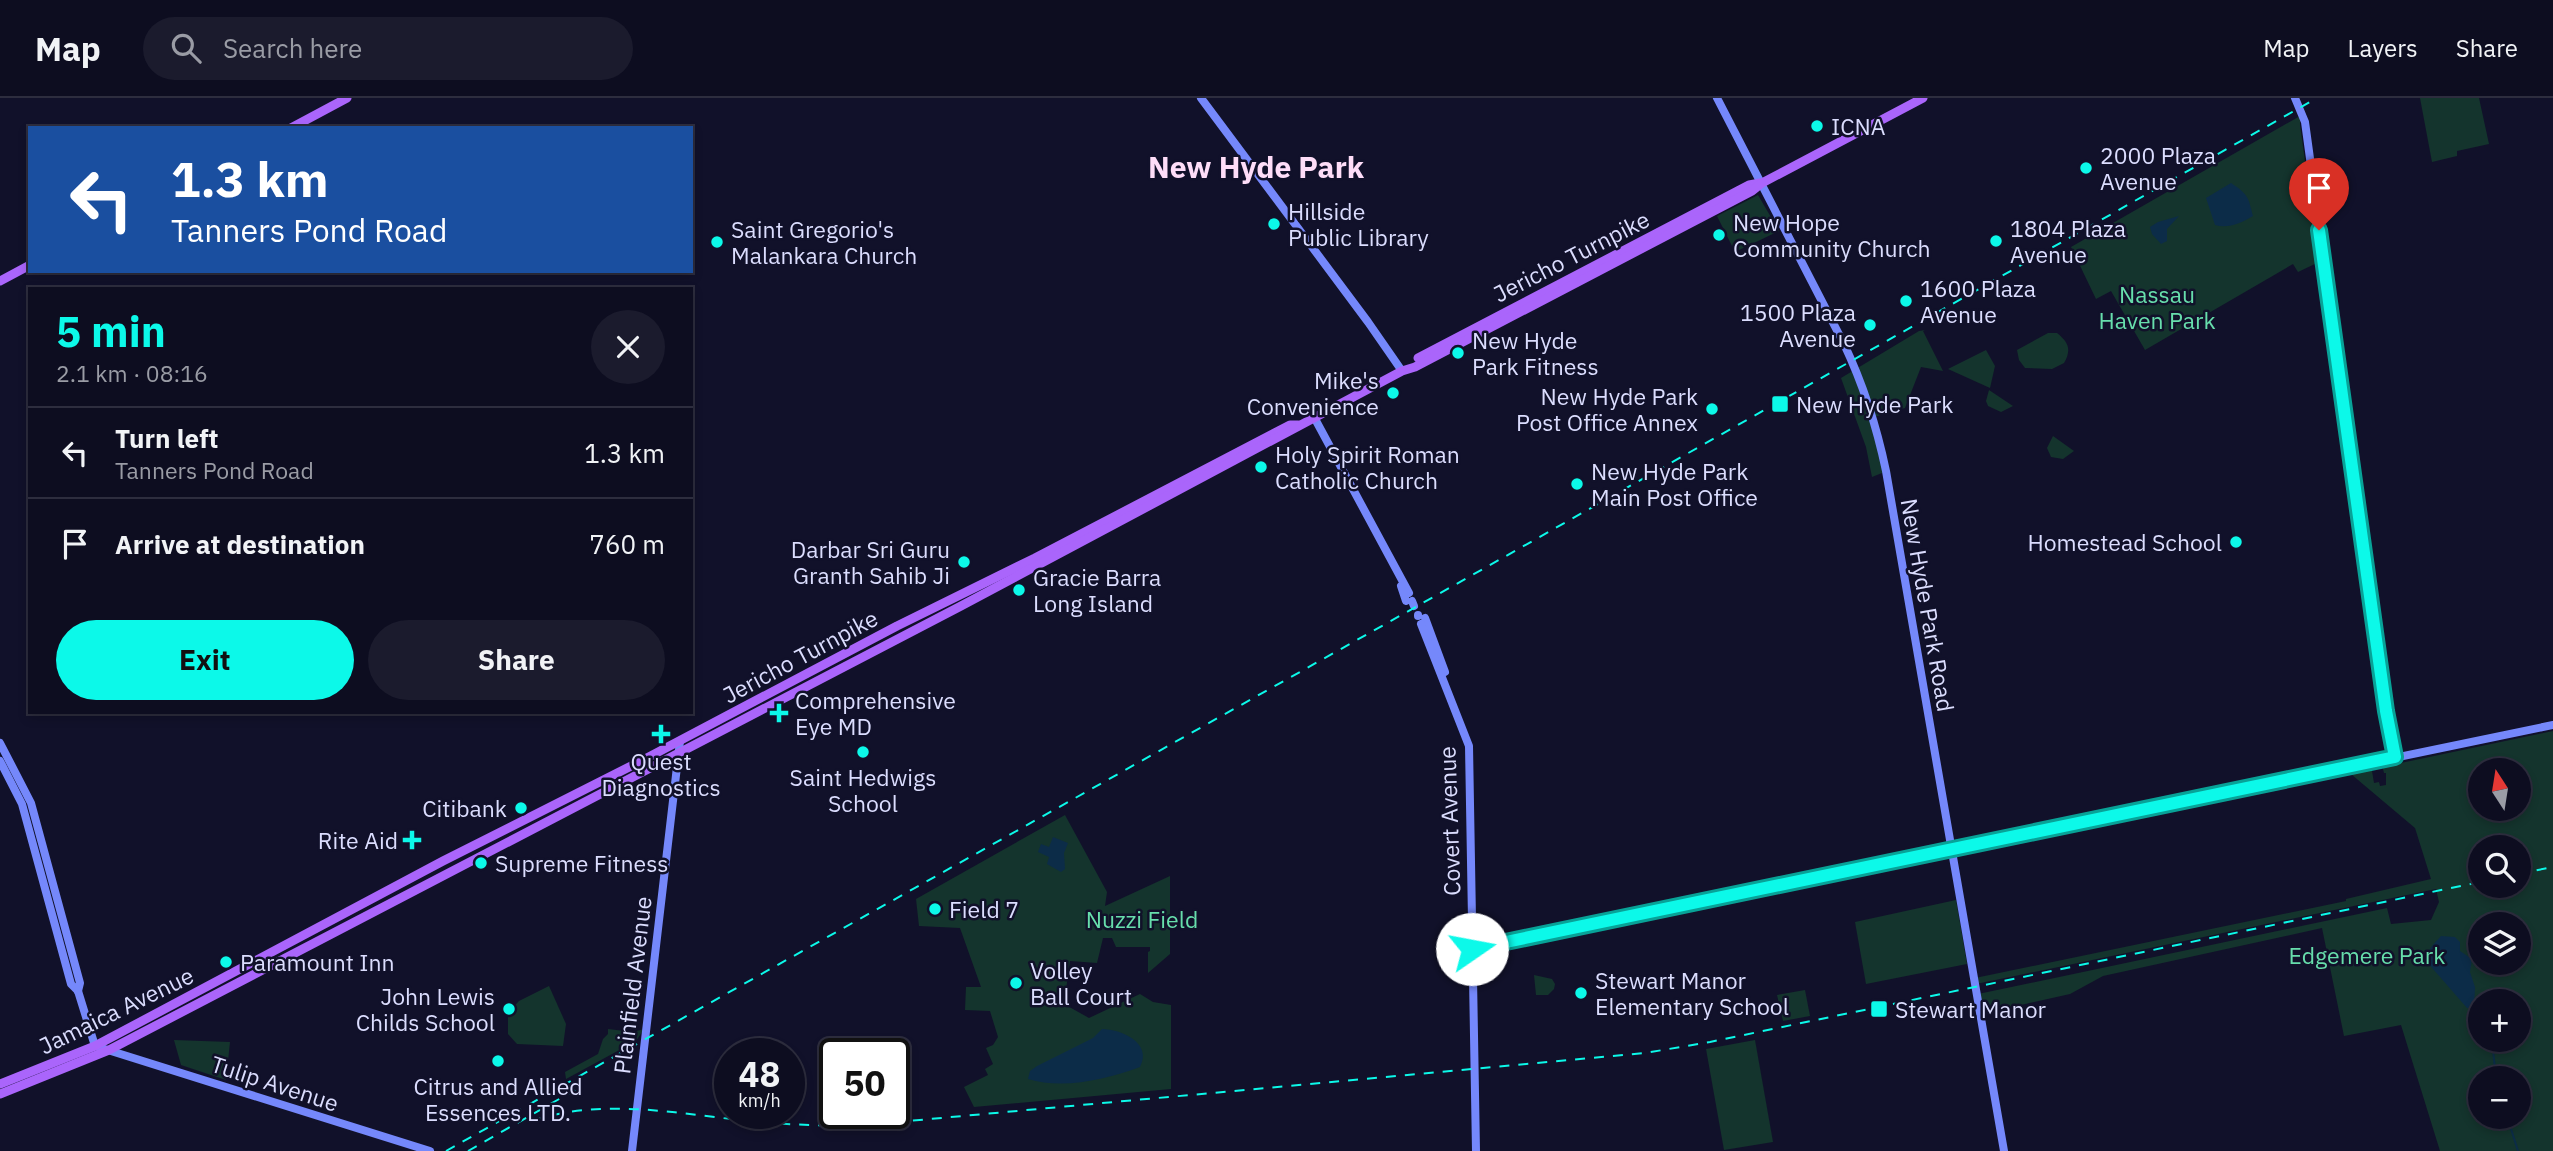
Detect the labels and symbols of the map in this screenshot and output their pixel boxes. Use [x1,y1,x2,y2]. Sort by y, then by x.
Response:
place label: ICNA [1831,111,1886,141]
marker: ICNA [1809,118,1825,134]
place label: 2000 Plaza Avenue [2100,140,2216,196]
district label: New Hyde Park [1148,147,1365,186]
pin [2289,158,2349,230]
marker: 2000 Plaza Avenue [2078,160,2094,176]
place label: Hillside Public Library [1288,196,1429,252]
street label: Jericho Turnpike [1488,204,1654,308]
place label: New Hope Community Church [1733,207,1931,263]
place label: 1804 Plaza Avenue [2010,213,2126,269]
place label: Saint Gregorio's Malankara Church [731,214,917,270]
marker: Hillside Public Library [1266,216,1282,232]
marker: New Hope Community Church [1711,227,1727,243]
marker: 1804 Plaza Avenue [1988,233,2004,249]
marker: Saint Gregorio's Malankara Church [709,234,725,250]
place label: 1600 Plaza Avenue [1920,273,2036,329]
park label: Nassau Haven Park [2098,279,2216,335]
marker: 1600 Plaza Avenue [1898,293,1914,309]
place label: 1500 Plaza Avenue [1740,297,1856,353]
marker: 1500 Plaza Avenue [1862,317,1878,333]
place label: New Hyde Park Fitness [1472,325,1599,381]
marker: New Hyde Park Fitness [1450,345,1466,361]
place label: Mike's Convenience [1247,365,1379,421]
place label: New Hyde Park Post Office Annex [1516,381,1698,437]
marker: Mike's Convenience [1385,385,1401,401]
place label: New Hyde Park [1796,389,1953,419]
marker: New Hyde Park [1770,394,1790,414]
marker: New Hyde Park Post Office Annex [1704,401,1720,417]
place label: Holy Spirit Roman Catholic Church [1275,439,1460,495]
place label: New Hyde Park Main Post Office [1591,456,1758,512]
marker: Holy Spirit Roman Catholic Church [1253,459,1269,475]
marker: New Hyde Park Main Post Office [1569,476,1585,492]
street label: New Hyde Park Road [1894,496,1962,714]
place label: Homestead School [2027,527,2222,557]
place label: Darbar Sri Guru Granth Sahib Ji [791,534,950,590]
marker: Homestead School [2228,534,2244,550]
marker: Darbar Sri Guru Granth Sahib Ji [956,554,972,570]
place label: Gracie Barra Long Island [1033,562,1161,618]
marker: Gracie Barra Long Island [1011,582,1027,598]
street label: Jericho Turnpike [717,602,883,710]
place label: Comprehensive Eye MD [795,685,956,741]
marker: Comprehensive Eye MD [769,703,789,723]
marker: Quest Diagnostics [651,724,671,744]
marker: Saint Hedwigs School [855,744,871,760]
place label: Quest Diagnostics [601,746,721,802]
street label: Covert Avenue [1431,746,1467,896]
north arrow [2468,758,2530,821]
place label: Saint Hedwigs School [790,762,936,818]
place label: Citibank [422,793,507,823]
marker: Citibank [513,800,529,816]
place label: Rite Aid [318,825,398,855]
marker: Rite Aid [404,832,420,848]
place label: Supreme Fitness [495,848,669,878]
marker: Supreme Fitness [473,855,489,871]
street label: Plainfield Avenue [606,894,658,1076]
place label: Field 7 [949,894,1019,924]
marker: Field 7 [927,901,943,917]
park label: Nuzzi Field [1086,904,1198,934]
position arrow [1435,912,1509,986]
park label: Edgemere Park [2289,940,2445,970]
place label: Paramount Inn [240,947,395,977]
marker: Paramount Inn [218,954,234,970]
place label: Volley Ball Court [1030,955,1132,1011]
street label: Jamaica Avenue [34,960,198,1060]
place label: Stewart Manor Elementary School [1595,965,1789,1021]
marker: Volley Ball Court [1008,975,1024,991]
place label: John Lewis Childs School [356,981,495,1037]
marker: Stewart Manor Elementary School [1573,985,1589,1001]
place label: Stewart Manor [1895,994,2047,1024]
marker: Stewart Manor [1869,999,1889,1019]
marker: John Lewis Childs School [501,1001,517,1017]
speed limit sign: 50 [819,1038,910,1129]
street label: Tulip Avenue [207,1048,343,1118]
marker: Citrus and Allied Essences LTD. [490,1053,506,1069]
place label: Citrus and Allied Essences LTD. [413,1071,583,1127]

